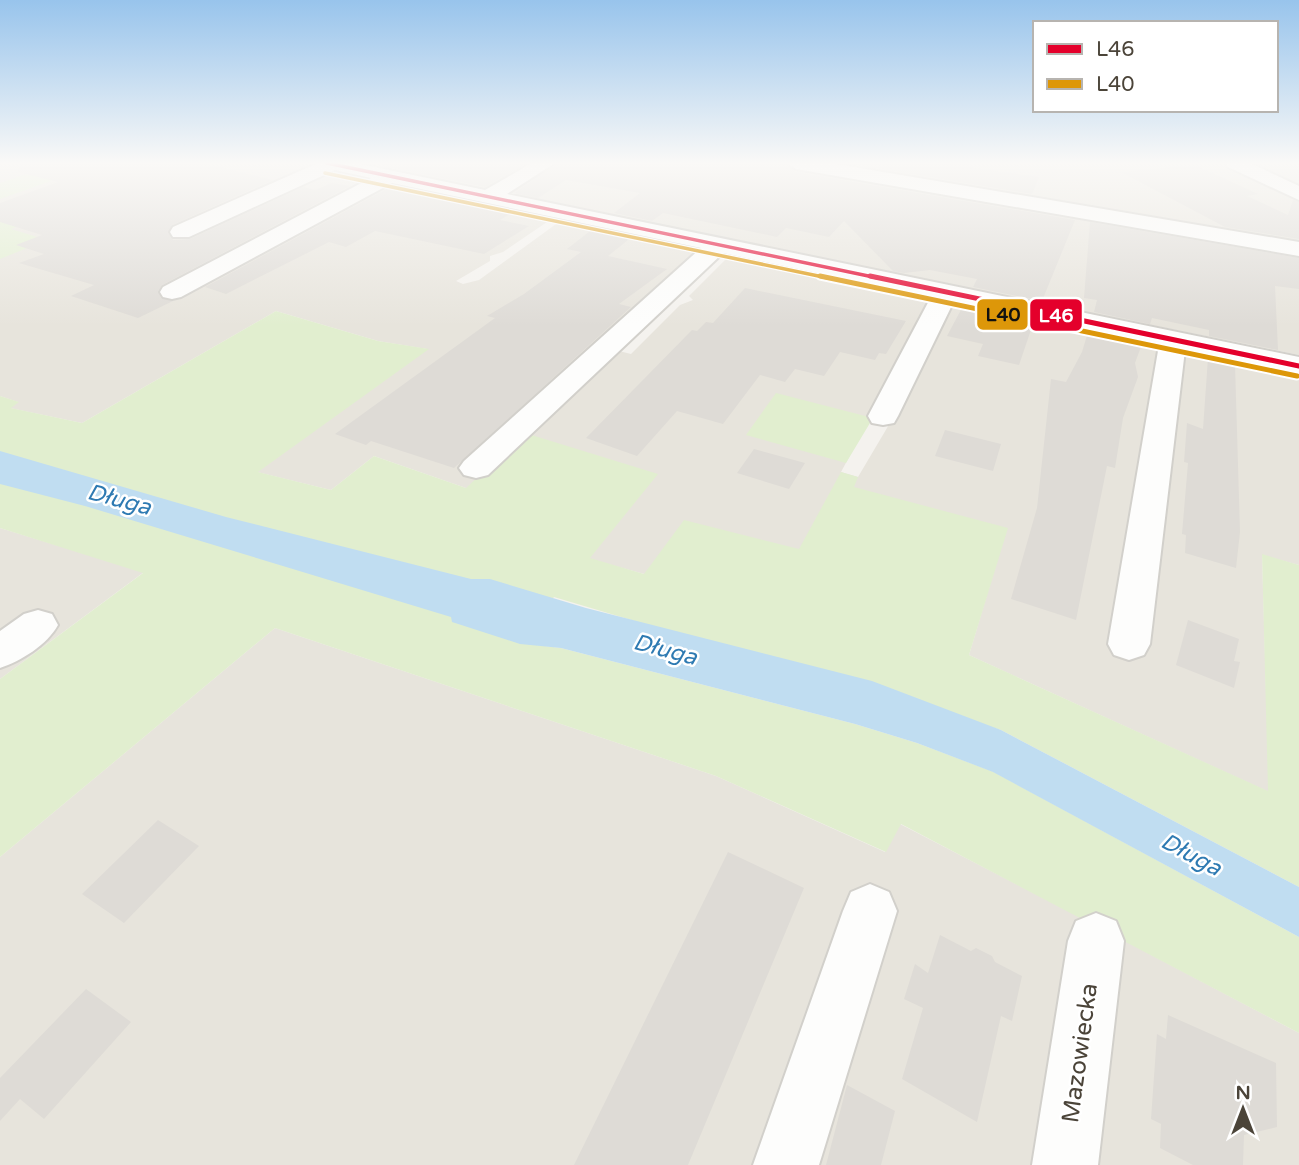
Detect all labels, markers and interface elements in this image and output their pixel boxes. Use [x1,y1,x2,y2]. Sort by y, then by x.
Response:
legend [1033,21,1278,112]
text: L46 [1096,37,1134,62]
text: L40 [1096,72,1134,97]
line badge: L40 [976,298,1029,331]
line badge: L46 [1029,298,1083,332]
text: L40 [986,304,1020,326]
text: L46 [1039,305,1073,327]
water label: Długa [84,478,155,522]
water label: Długa [630,628,701,672]
water label: Długa [1156,827,1227,883]
street label: Mazowiecka [1056,981,1104,1125]
north arrow [1208,1074,1278,1144]
text: N [1235,1082,1251,1104]

